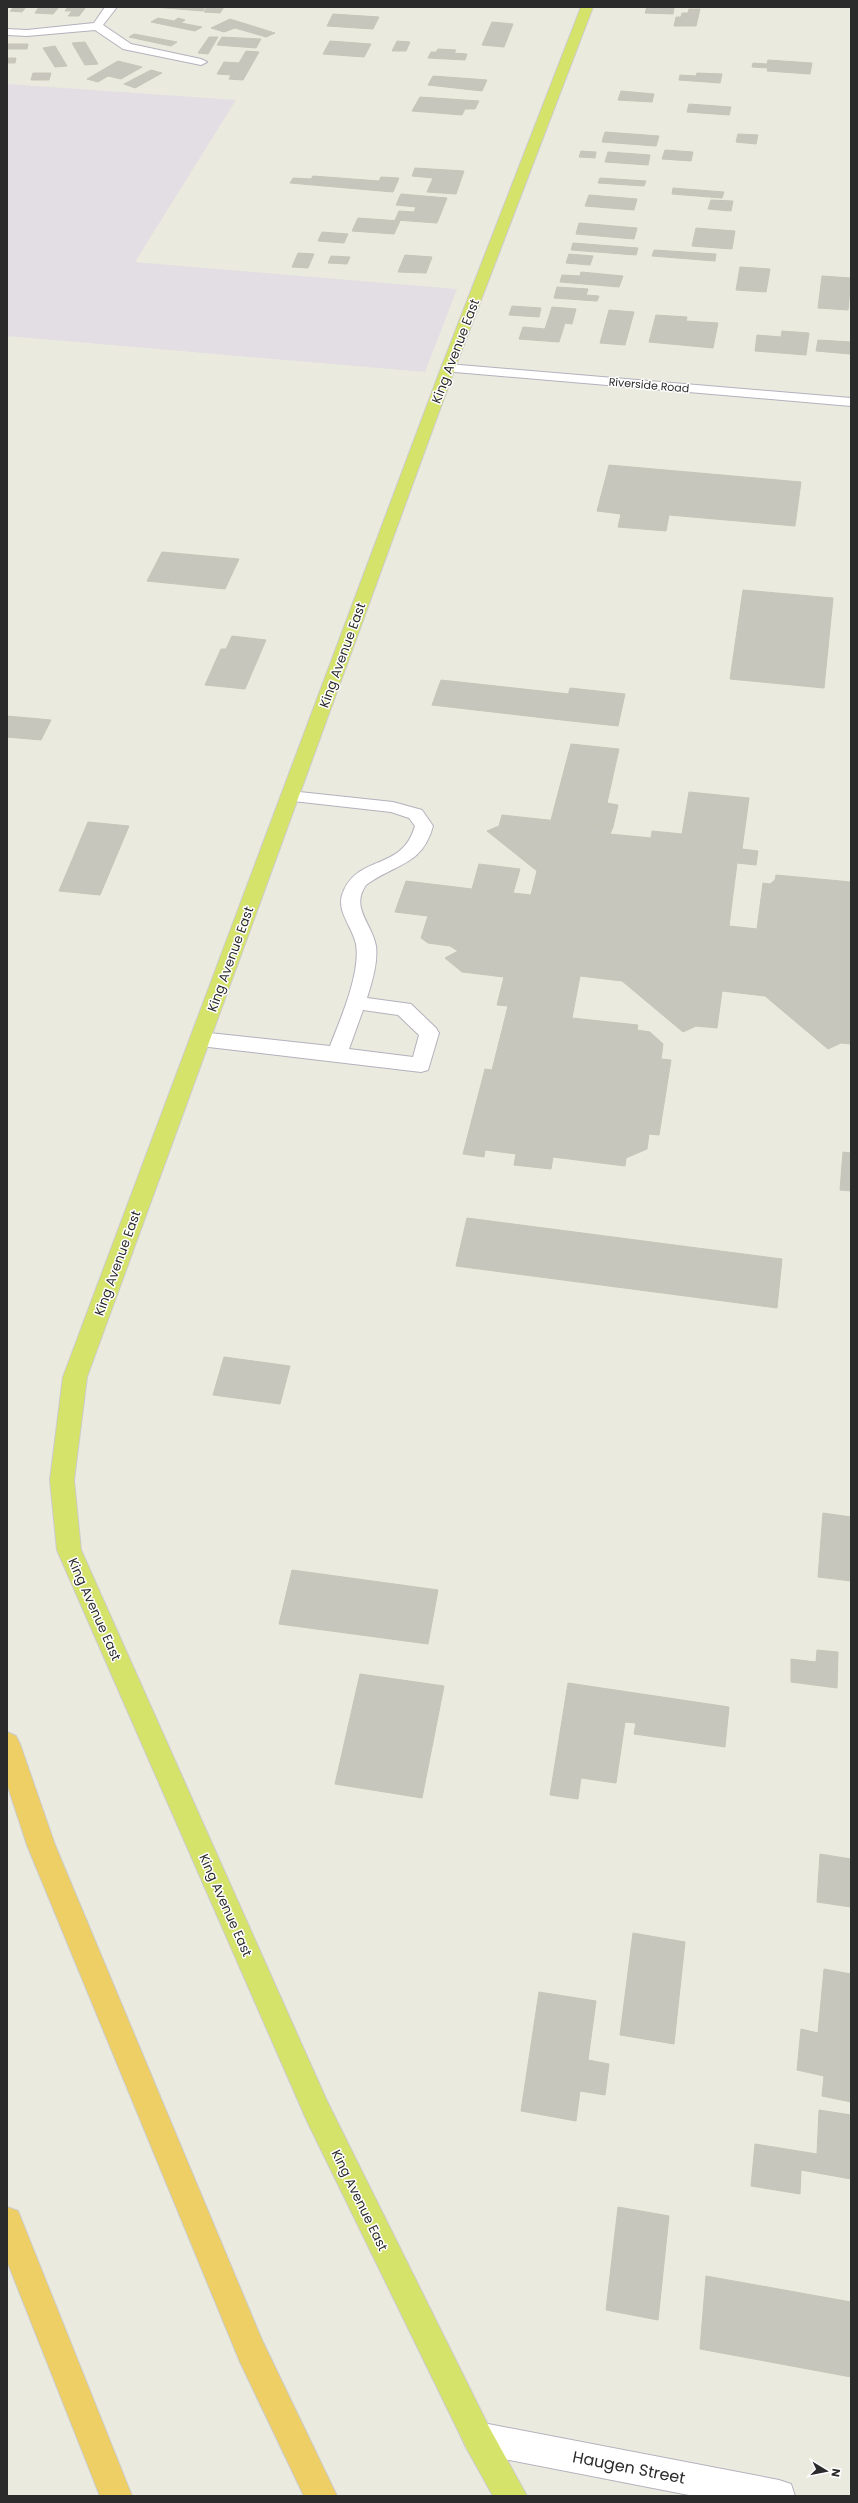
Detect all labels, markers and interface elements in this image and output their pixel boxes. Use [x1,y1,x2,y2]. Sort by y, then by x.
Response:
street label: King Avenue East [427,296,484,406]
street label: Riverside Road [608,374,690,396]
street label: King Avenue East [315,600,370,710]
street label: King Avenue East [203,904,258,1014]
street label: King Avenue East [90,1208,145,1318]
street label: King Avenue East [63,1555,126,1664]
street label: King Avenue East [194,1851,257,1960]
street label: King Avenue East [327,2146,392,2254]
street label: Haugen Street [571,2445,687,2490]
north arrow [806,2451,846,2491]
text: N [827,2467,844,2478]

